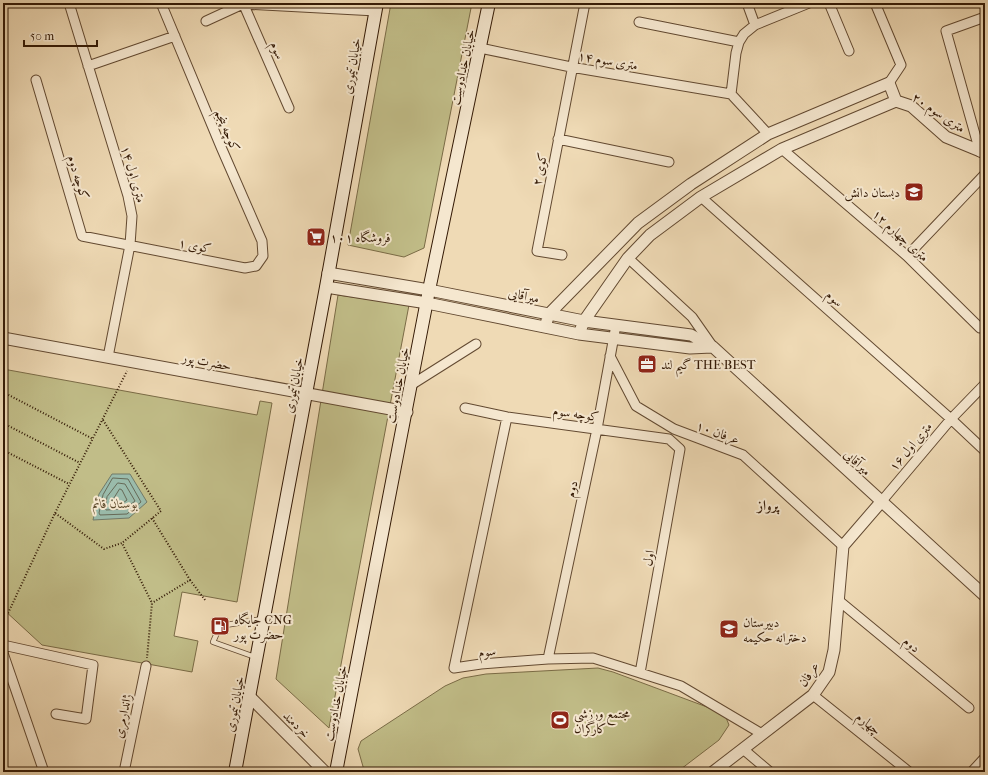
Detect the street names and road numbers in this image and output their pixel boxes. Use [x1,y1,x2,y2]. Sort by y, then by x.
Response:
street label: خیابان خدادوست [447,28,479,107]
street label: خیابان تیموری [339,37,365,95]
street label: سوم [263,39,288,63]
street label: ۱۴ متری سوم [576,48,639,77]
street label: ۲۰ متری سوم [907,89,968,139]
street label: کوچه پنجم [207,107,243,155]
street label: ۱۴ متری اول [118,144,149,204]
street label: کوی ۲ [529,151,551,187]
street label: کوچه دوم [61,153,92,202]
street label: ۱۲ متری چهارم [867,206,932,268]
street label: کوی ۱ [177,235,213,257]
street label: میرآقایی [507,285,541,307]
street label: سوم [820,287,846,313]
street label: خیابان خدادوست [383,346,413,425]
street label: حضرت پور [179,349,233,376]
street label: خیابان تیموری [281,356,307,415]
street label: کوچه سوم [551,403,600,428]
street label: عرفان ۱۰ [694,418,741,449]
street label: ۱۶ متری اول [886,419,935,474]
street label: میرآقایی [840,446,874,479]
street label: دوم [562,479,584,500]
street label: اول [640,549,657,567]
street label: دوم [898,633,923,659]
street label: سوم [477,643,497,664]
street label: عرفان [795,659,824,691]
street label: خیابان خدادوست [321,664,351,743]
street label: خیابان تیموری [222,675,248,734]
street label: ژاندارمری [110,693,136,740]
street label: خردمند [280,708,313,741]
street label: چهارم [851,709,884,741]

